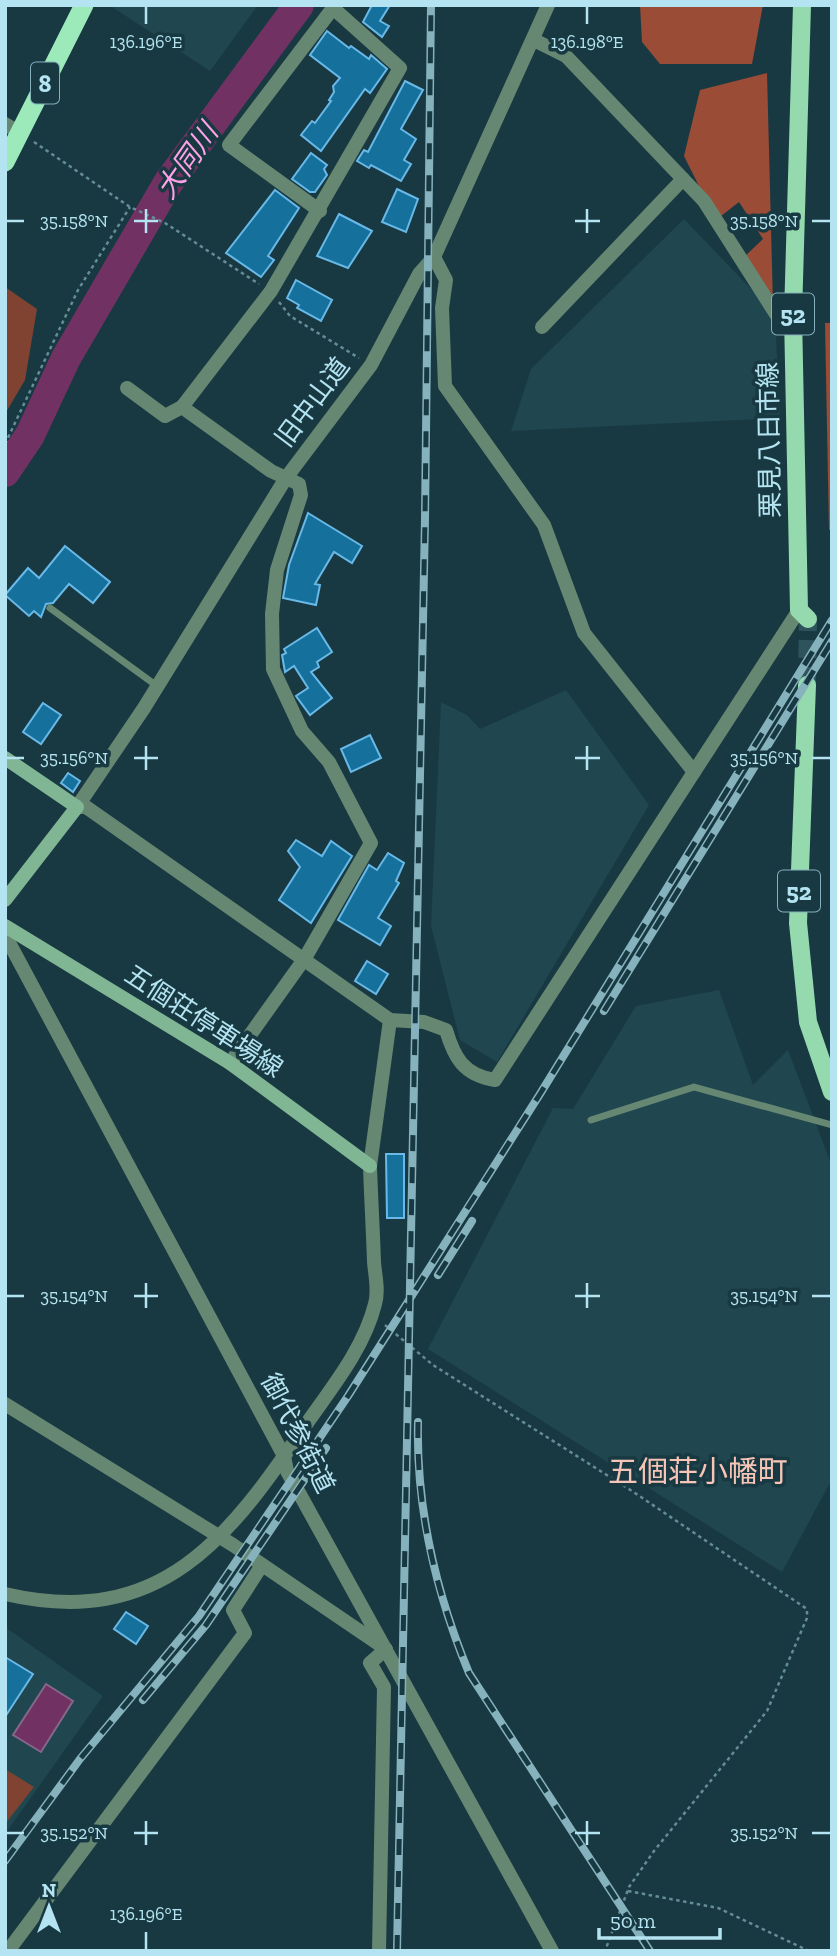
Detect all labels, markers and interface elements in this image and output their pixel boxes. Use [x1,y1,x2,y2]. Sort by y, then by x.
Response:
text: 136.196°E [110,31,182,53]
text: 136.198°E [551,31,623,53]
road number: 8 [31,62,59,104]
water label: 大同川 [149,115,226,205]
text: 35.158°N [40,210,108,232]
text: 35.158°N [730,210,798,232]
road number: 52 [772,293,814,334]
street label: 旧中山道 [268,351,356,453]
street label: 栗見八日市線 [752,362,786,518]
text: 35.156°N [40,747,108,769]
text: 35.156°N [730,747,798,769]
road number: 52 [778,870,820,912]
street label: 五個荘停車場線 [119,958,289,1084]
text: 35.154°N [40,1285,108,1307]
text: 35.154°N [730,1285,798,1307]
street label: 御代参街道 [254,1368,342,1498]
district label: 五個荘小幡町 [608,1454,788,1490]
text: 35.152°N [40,1822,108,1844]
text: 35.152°N [730,1822,798,1844]
north arrow [14,1872,84,1942]
text: N [42,1879,56,1902]
scale bar [599,1896,720,1940]
text: 136.196°E [110,1903,182,1925]
text: 50 m [610,1908,656,1933]

